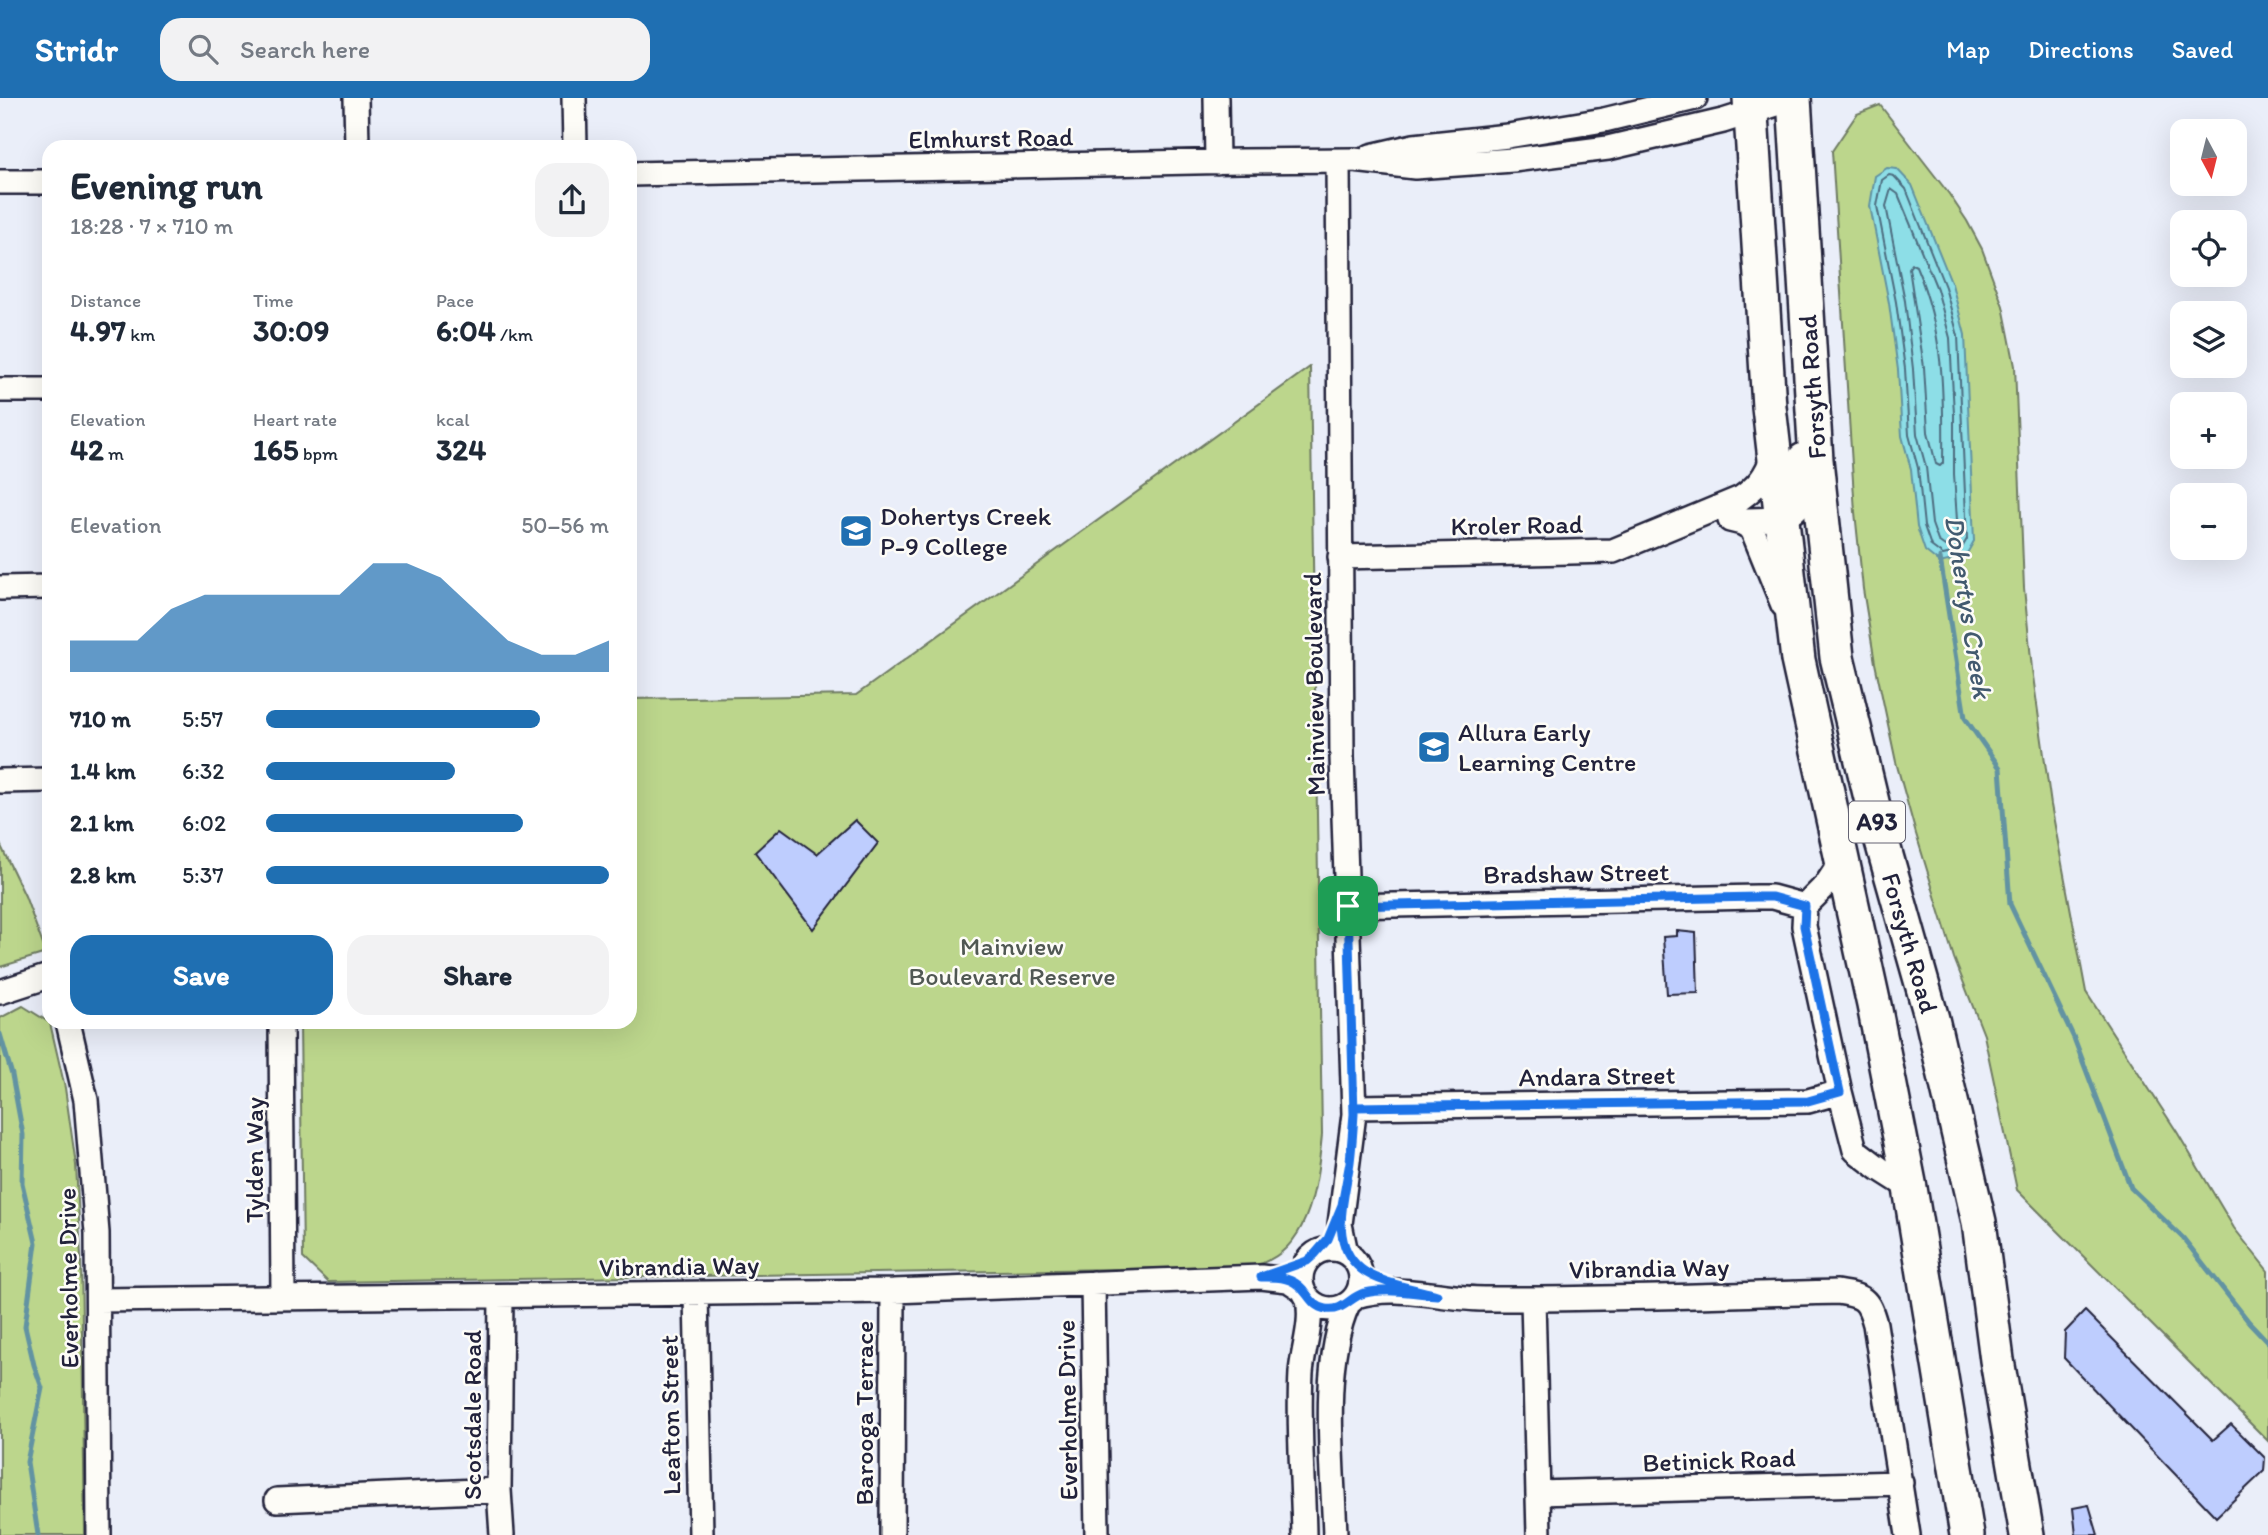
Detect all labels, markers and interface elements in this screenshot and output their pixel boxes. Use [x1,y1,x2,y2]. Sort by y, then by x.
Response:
search box [160,18,650,81]
text: Stridr [35,30,118,69]
icon: search [184,30,222,68]
text: Search here [240,33,370,65]
text: Map [1946,35,1990,64]
text: Directions [2028,35,2134,64]
text: Saved [2172,35,2233,64]
north arrow [2170,119,2247,196]
map controls [2170,119,2247,560]
street label: Elmhurst Road [908,121,1074,155]
text: Evening run [70,163,263,209]
button: share [535,163,609,237]
button: locate [2170,210,2247,287]
text: 18:28 · 7 × 710 m [70,212,233,240]
text: Distance [70,289,141,312]
text: Time [253,289,294,312]
text: Pace [436,289,474,312]
button: layers [2170,301,2247,378]
text: 4.97 [70,312,126,349]
text: 30:09 [253,312,329,349]
text: 6:04 [436,312,496,349]
street label: Forsyth Road [1791,314,1833,460]
text: km [126,323,155,346]
text: /km [496,323,533,346]
button: + [2170,392,2247,469]
text: Elevation [70,408,146,431]
text: Heart rate [253,408,337,431]
text: kcal [436,408,470,431]
text: 42 [70,431,104,468]
text: 165 [253,431,299,468]
text: 324 [436,431,486,468]
text: m [104,442,124,465]
text: bpm [299,442,338,465]
button: − [2170,483,2247,560]
place label: Dohertys Creek P-9 College [880,500,1052,562]
street label: Kroler Road [1450,508,1584,542]
text: Elevation [70,511,161,539]
text: 50–56 m [521,511,609,539]
school or university icon: Dohertys Creek P-9 College [837,512,875,550]
water label: Dohertys Creek [1938,513,2000,702]
street label: Mainview Boulevard [1296,571,1332,796]
text: 710 m [70,705,131,733]
text: 5:57 [182,705,223,733]
place label: Allura Early Learning Centre [1458,716,1636,778]
school or university icon: Allura Early Learning Centre [1415,728,1453,766]
text: 1.4 km [70,757,136,785]
text: 6:32 [182,757,224,785]
road number: A93 [1849,802,1905,842]
text: 2.1 km [70,809,134,837]
text: 6:02 [182,809,226,837]
street label: Bradshaw Street [1483,855,1670,891]
text: 2.8 km [70,861,136,889]
text: 5:37 [182,861,224,889]
street label: Forsyth Road [1875,869,1945,1017]
pin [1318,876,1378,936]
icon: arrive [1329,887,1367,925]
park label: Mainview Boulevard Reserve [908,930,1116,992]
button: Save [70,935,333,1015]
button: Share [347,935,609,1015]
street label: Andara Street [1518,1059,1676,1093]
street label: Tylden Way [238,1097,270,1223]
street label: Everholme Drive [50,1187,86,1369]
street label: Vibrandia Way [599,1249,759,1283]
street label: Vibrandia Way [1569,1251,1729,1285]
street label: Everholme Drive [1049,1319,1085,1501]
street label: Barooga Terrace [848,1321,880,1506]
street label: Scotsdale Road [456,1330,488,1500]
street label: Leafton Street [653,1334,687,1495]
street label: Betinick Road [1642,1441,1796,1479]

